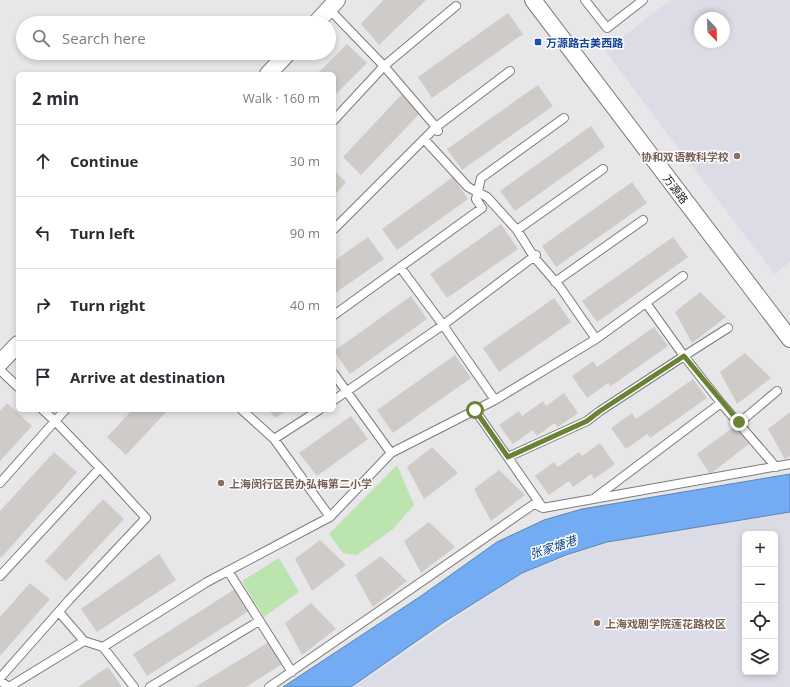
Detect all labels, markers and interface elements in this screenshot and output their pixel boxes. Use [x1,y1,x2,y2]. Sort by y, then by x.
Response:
north arrow [694,12,730,48]
search box [16,16,336,60]
icon: search [30,27,52,49]
text: Search here [62,28,146,48]
place label: 万源路古美西路 [546,35,624,50]
marker: 万源路古美西路 [533,37,543,47]
text: 2 min [32,87,79,110]
text: Walk · 160 m [243,89,320,107]
place label: 协和双语教科学校 [641,149,729,164]
icon: ahead [32,150,54,172]
text: Continue [70,151,138,171]
marker: 协和双语教科学校 [732,151,742,161]
text: 30 m [290,152,320,170]
street label: 万源路 [660,171,692,207]
icon: left [32,222,54,244]
text: Turn left [70,223,135,243]
text: 90 m [290,224,320,242]
icon: right [32,294,54,316]
text: Turn right [70,295,145,315]
text: 40 m [290,296,320,314]
icon: arrive [32,366,54,388]
text: Arrive at destination [70,367,225,387]
route start [466,401,484,419]
route end [730,413,748,431]
place label: 上海闵行区民办弘梅第二小学 [229,476,372,491]
marker: 上海闵行区民办弘梅第二小学 [216,478,226,488]
water label: 张家塘港 [528,531,580,563]
map controls [742,531,778,675]
button: + [742,531,778,567]
button: − [742,567,778,603]
button: locate [742,603,778,639]
place label: 上海戏剧学院莲花路校区 [605,616,726,631]
marker: 上海戏剧学院莲花路校区 [592,618,602,628]
button: layers [742,639,778,675]

